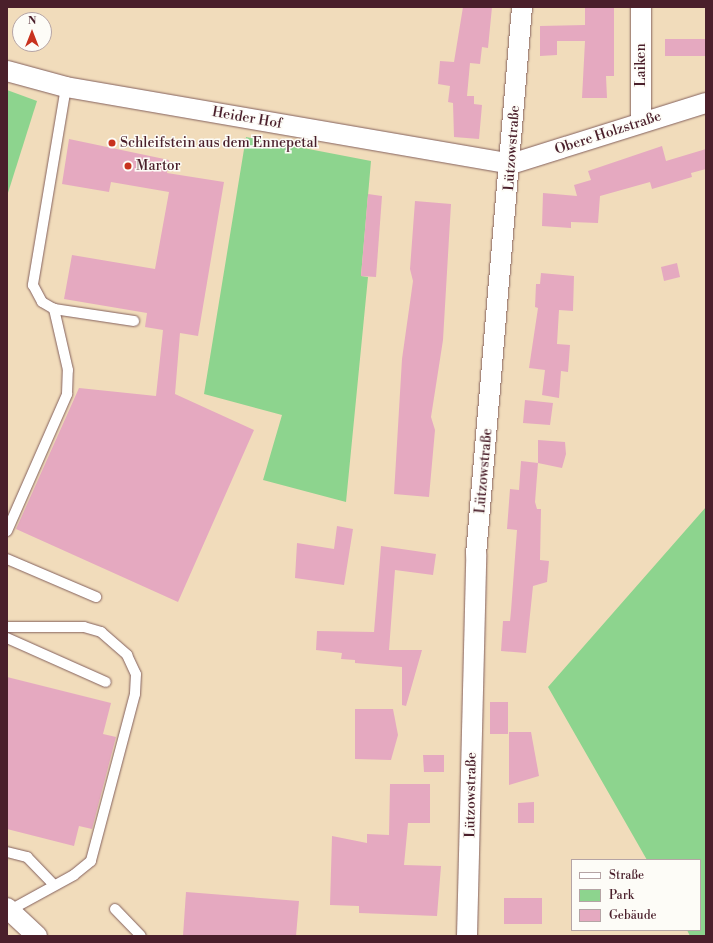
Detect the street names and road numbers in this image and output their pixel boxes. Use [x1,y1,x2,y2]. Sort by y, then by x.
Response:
street label: Laiken [633,43,649,87]
street label: Heider Hof [211,104,283,132]
street label: Lützowstraße [501,105,523,191]
street label: Obere Holzstraße [553,108,663,158]
street label: Lützowstraße [472,428,496,514]
street label: Lützowstraße [462,752,480,838]

